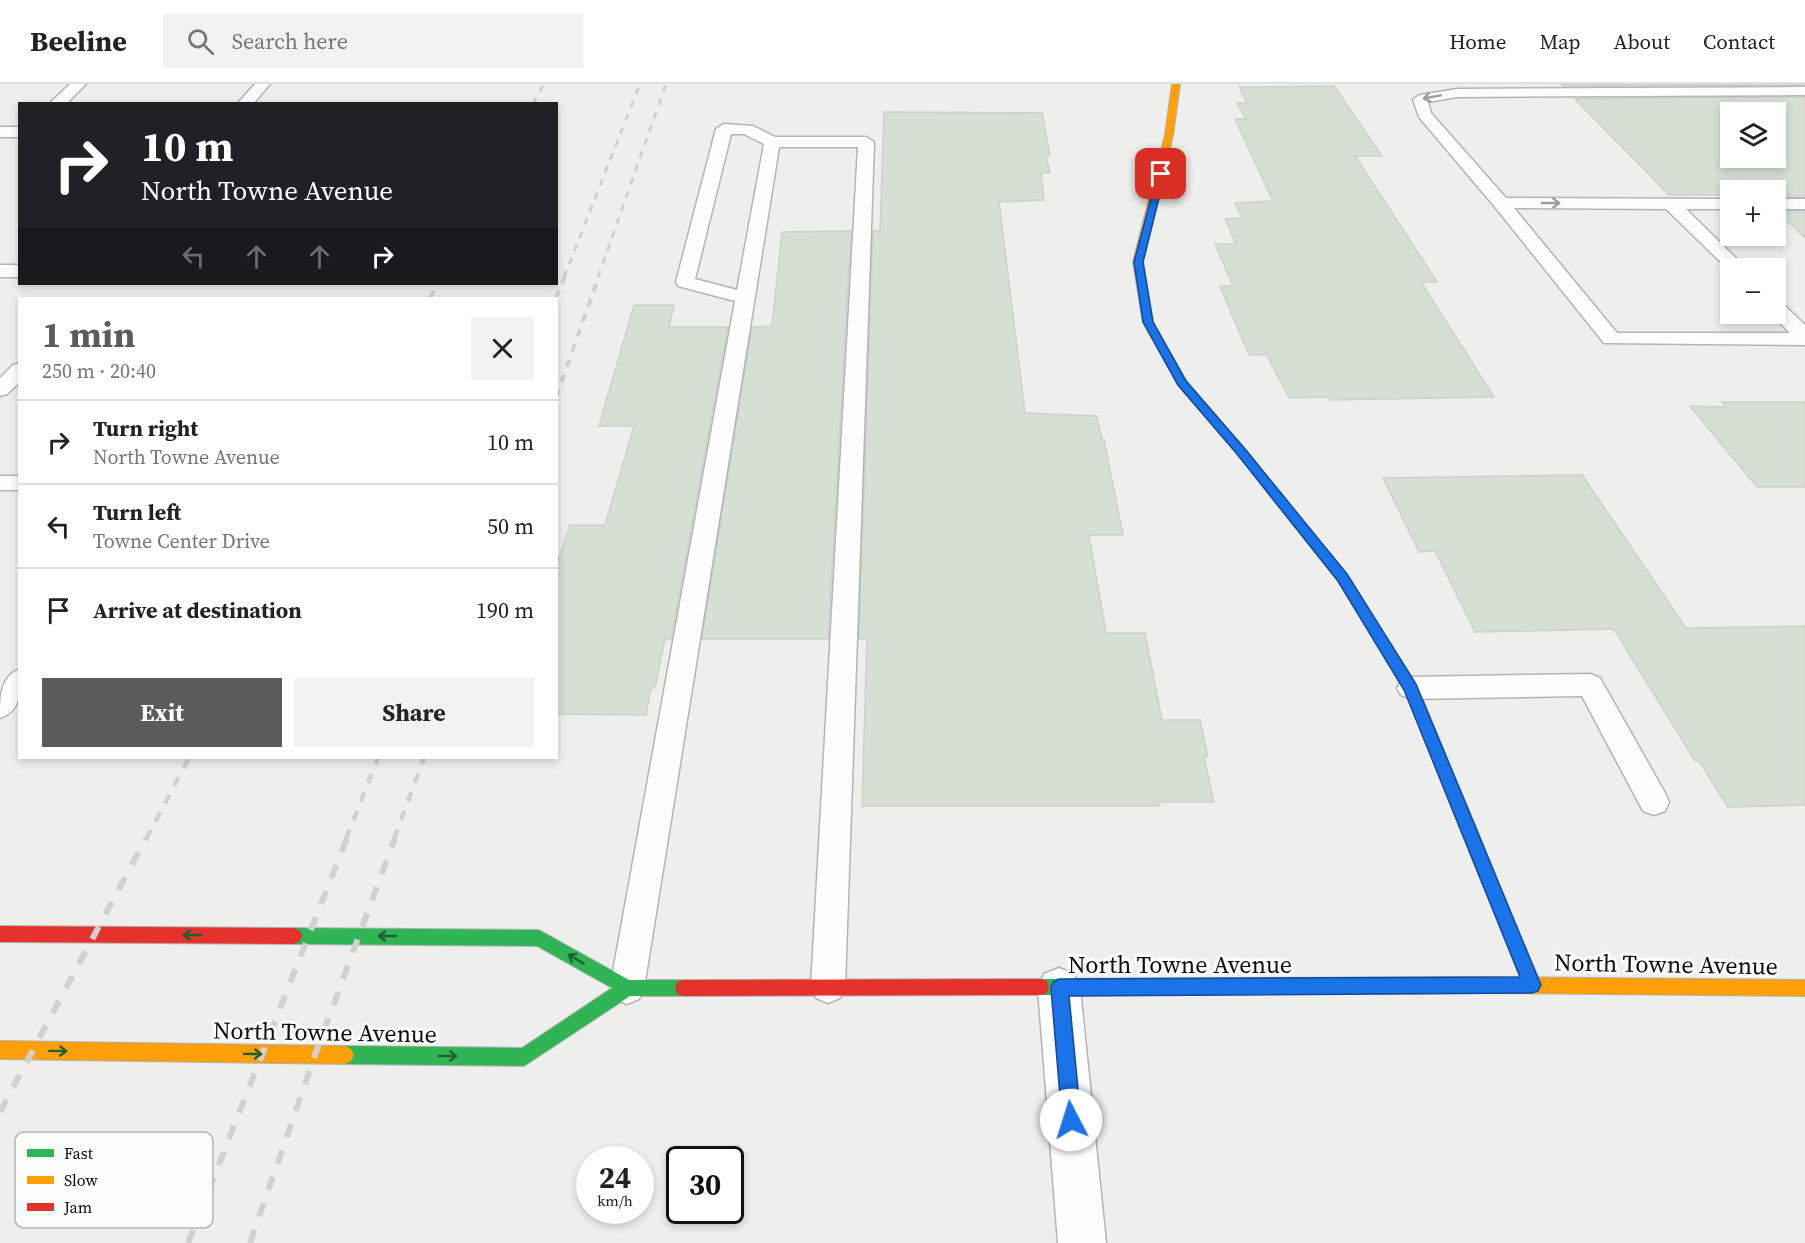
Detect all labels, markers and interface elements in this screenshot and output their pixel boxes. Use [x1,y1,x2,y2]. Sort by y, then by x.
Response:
search box [163,14,583,68]
text: Beeline [30,22,127,60]
icon: search [184,25,217,58]
text: Search here [232,26,348,56]
text: Home [1449,27,1507,56]
text: Map [1540,27,1581,56]
text: About [1614,27,1670,56]
text: Contact [1703,27,1775,56]
one-way arrow [1423,92,1442,103]
map controls [1720,102,1786,324]
button: layers [1720,102,1786,168]
text: 10 m [141,117,234,175]
icon: right [42,126,120,204]
pin [1135,148,1186,199]
icon: arrive [1144,157,1177,190]
text: North Towne Avenue [141,172,393,209]
button: + [1720,180,1786,246]
one-way arrow [1540,197,1560,209]
icon: left [177,240,210,273]
icon: ahead [240,240,273,273]
icon: ahead [303,240,336,273]
icon: right [366,240,399,273]
button: − [1720,258,1786,324]
text: 1 min [42,310,135,359]
button: close [471,317,534,380]
text: 250 m · 20:40 [42,357,156,385]
text: Turn right [93,413,198,443]
icon: right [42,426,75,459]
text: 10 m [487,427,534,457]
text: North Towne Avenue [93,443,280,471]
text: Turn left [93,497,181,527]
icon: left [42,510,75,543]
text: 50 m [487,511,534,541]
text: Towne Center Drive [93,527,270,555]
icon: arrive [42,594,75,627]
text: Arrive at destination [93,595,302,625]
text: 190 m [476,595,534,625]
button: Exit [42,678,282,747]
button: Share [294,678,534,747]
one-way arrow [182,929,202,941]
one-way arrow [377,931,397,942]
street label: North Towne Avenue [1554,946,1778,982]
street label: North Towne Avenue [1068,948,1292,981]
one-way arrow [568,952,585,964]
street label: North Towne Avenue [213,1014,437,1050]
one-way arrow [48,1045,68,1057]
one-way arrow [243,1048,263,1060]
one-way arrow [438,1051,458,1062]
position arrow [1039,1088,1103,1152]
legend [15,1132,213,1228]
text: Fast [64,1142,94,1164]
speed limit sign: 30 [666,1146,744,1224]
text: 24 [599,1157,631,1198]
text: Slow [64,1169,99,1191]
text: km/h [597,1190,633,1211]
text: Jam [63,1196,92,1218]

